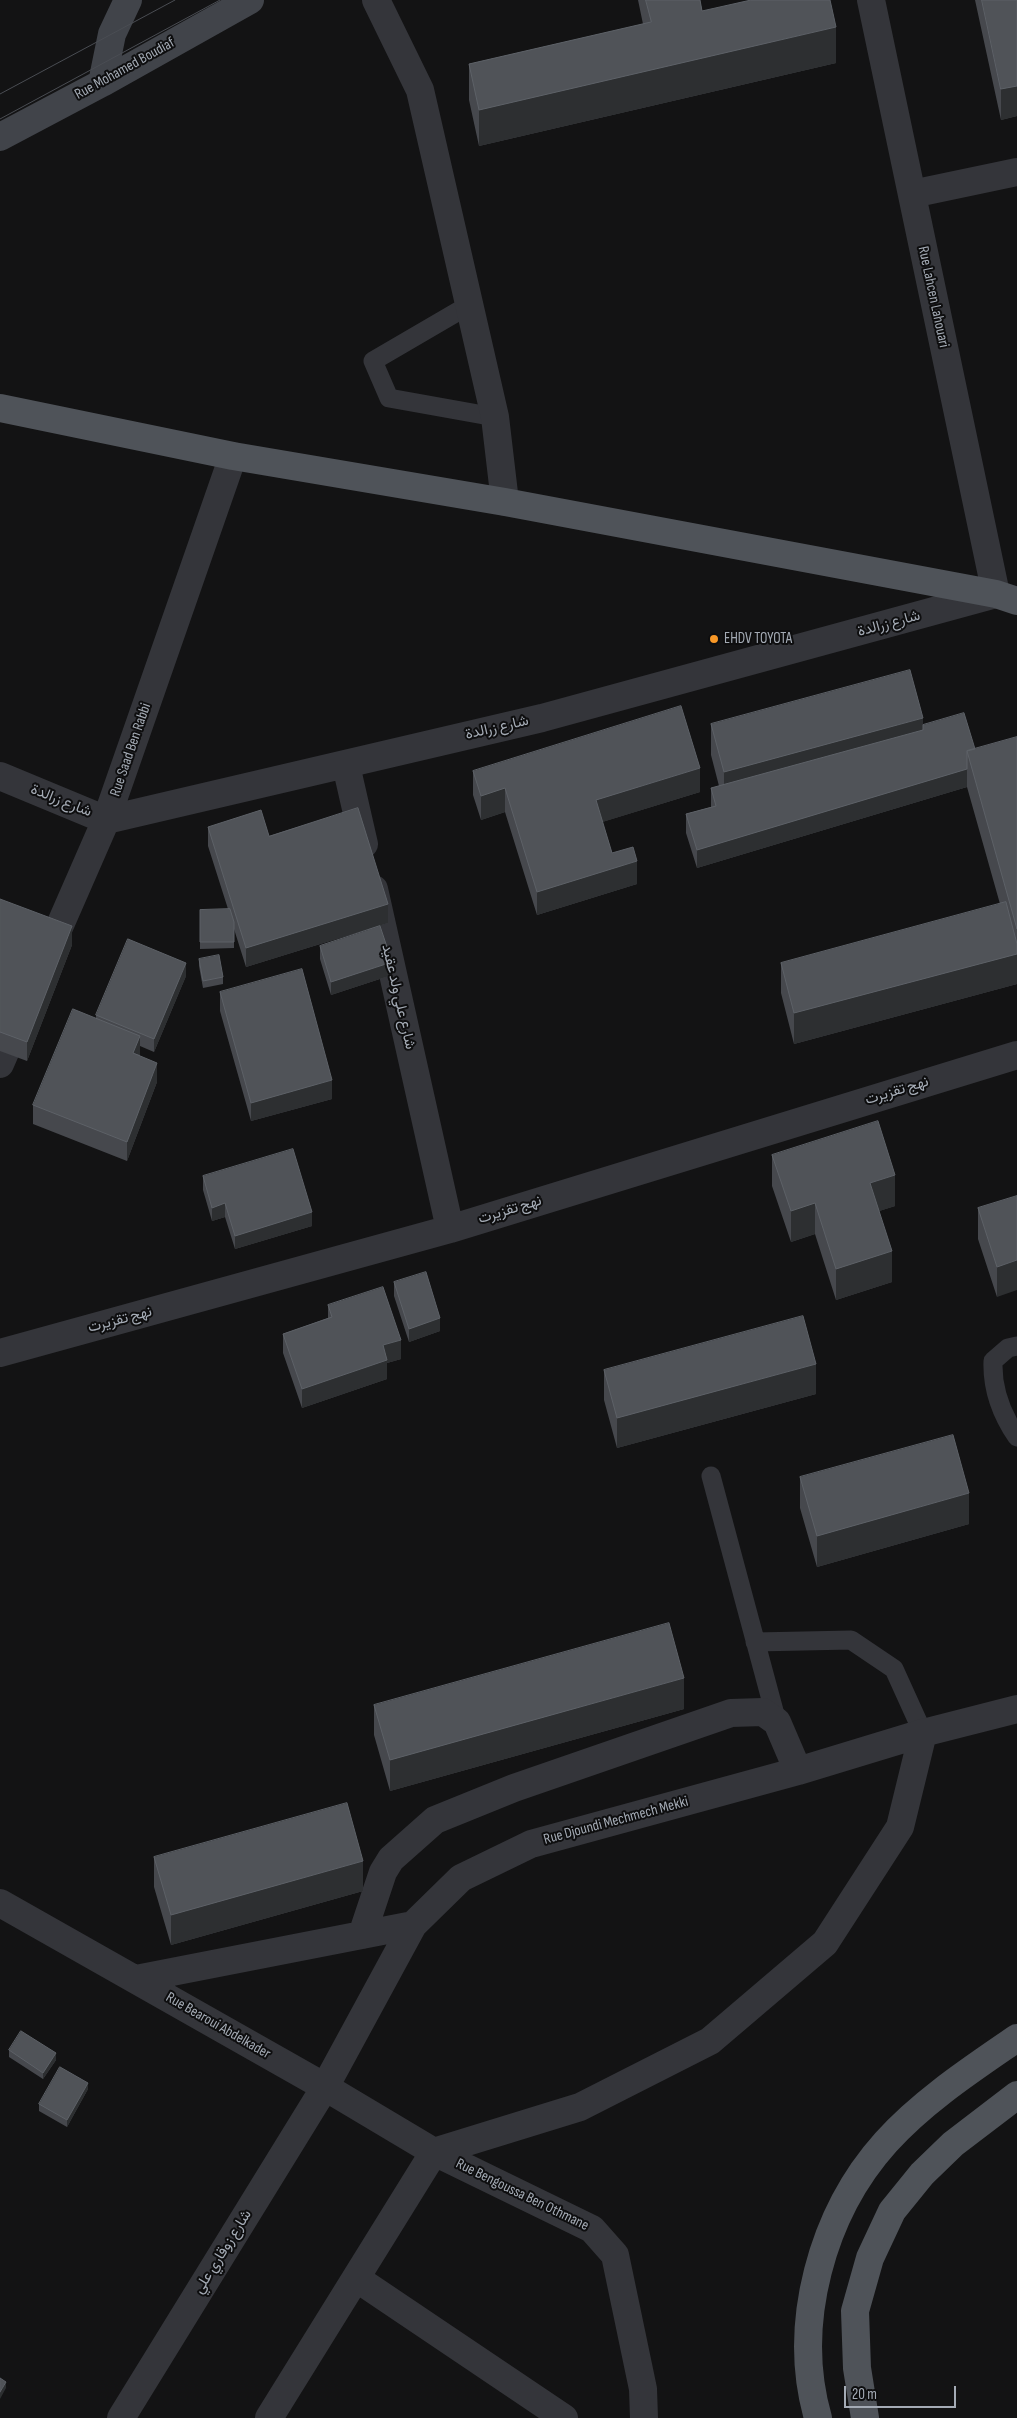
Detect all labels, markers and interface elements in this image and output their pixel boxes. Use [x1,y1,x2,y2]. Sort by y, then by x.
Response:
street label: Rue Mohamed Boudiaf [72,34,178,104]
street label: Rue Lahcen Lahouari [913,245,953,349]
street label: شارع زرالدة [856,607,922,641]
place label: EHDV TOYOTA [724,630,792,648]
marker: EHDV TOYOTA [708,633,720,645]
street label: Rue Saad Ben Rabbi [107,701,155,799]
street label: شارع زرالدة [464,712,530,744]
street label: شارع زرالدة [28,781,94,821]
street label: شارع علي ولد عقيد [377,943,419,1051]
street label: نهج تقزيرت [863,1073,931,1109]
street label: نهج تقزيرت [476,1192,544,1228]
street label: نهج تقزيرت [86,1303,154,1337]
street label: Rue Djoundi Mechmech Mekki [542,1793,690,1849]
street label: Rue Bearoui Abdelkader [162,1989,274,2063]
street label: Rue Bengoussa Ben Othmane [453,2155,591,2235]
street label: شارع زوقاري علي [190,2207,256,2297]
scale bar [847,2376,960,2408]
text: 20 m [852,2385,877,2404]

